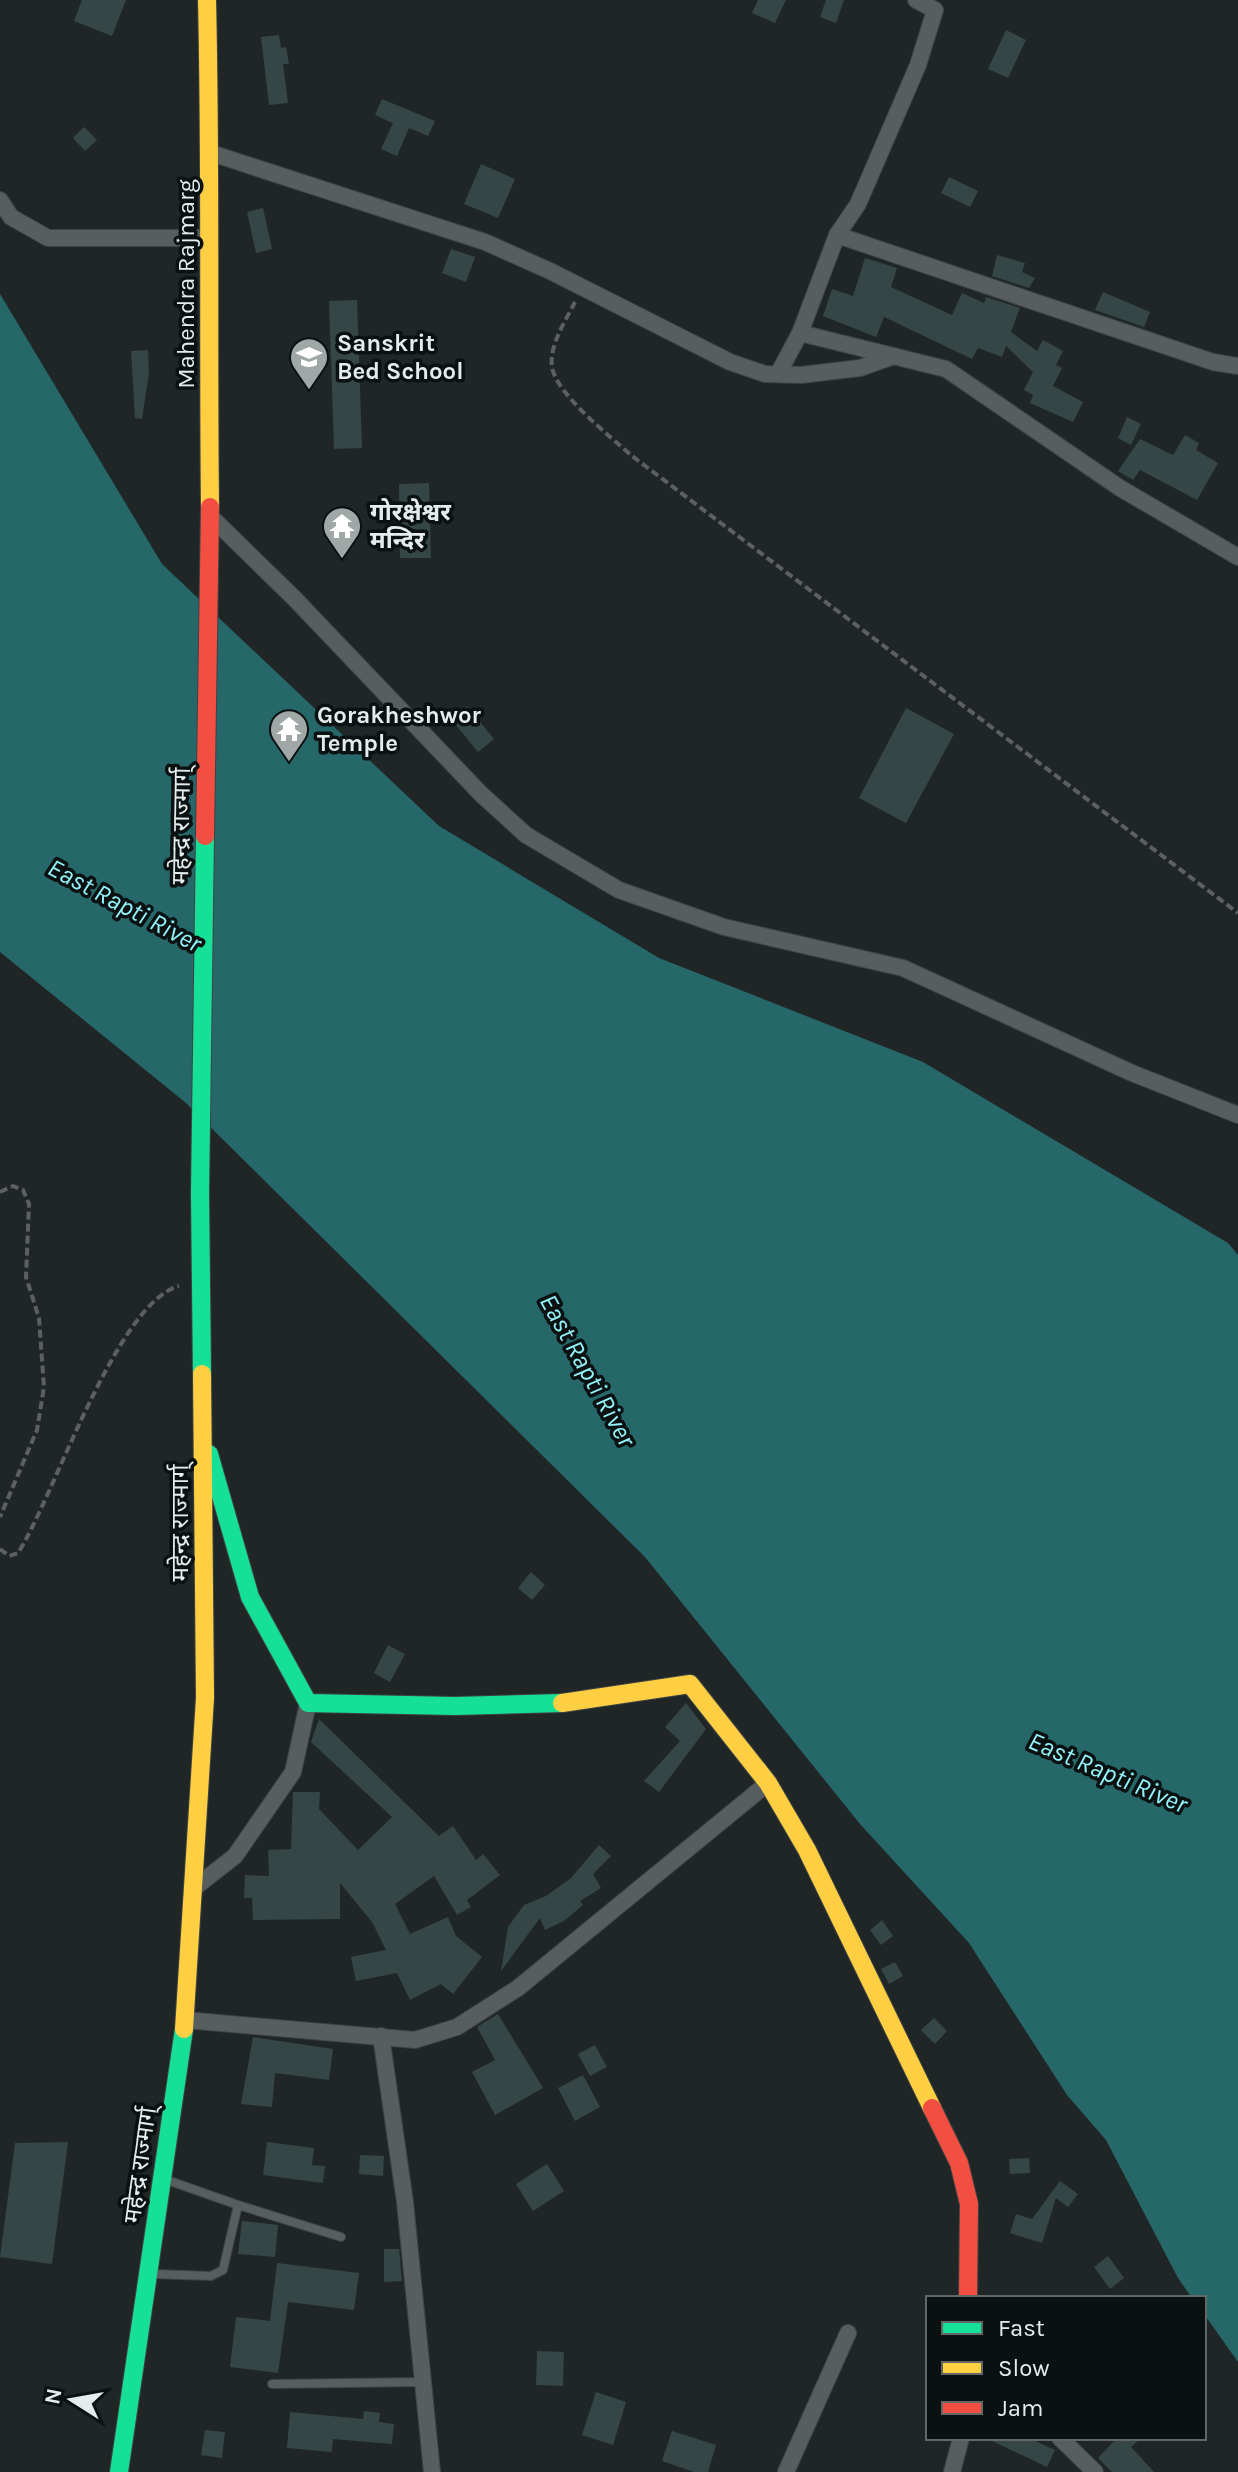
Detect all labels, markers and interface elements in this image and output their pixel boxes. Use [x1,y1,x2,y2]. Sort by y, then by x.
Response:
street label: Mahendra Rajmarg [172,179,200,389]
place label: Sanskrit Bed School [337,329,464,385]
school or university icon: Sanskrit Bed School [288,336,330,391]
place label: गोरक्षेश्वर मन्दिर [370,498,451,554]
temple icon: गोरक्षेश्वर मन्दिर [321,505,363,560]
place label: Gorakheshwor Temple [317,701,482,757]
temple icon: Gorakheshwor Temple [268,708,310,763]
street label: महेन्द्र राज्मार्ग् [166,763,196,885]
water label: East Rapti River [43,852,208,959]
water label: East Rapti River [533,1289,643,1453]
street label: महेन्द्र राज्मार्ग् [166,1461,194,1581]
water label: East Rapti River [1024,1725,1193,1820]
street label: महेन्द्र राज्मार्ग् [118,2101,163,2225]
legend [926,2296,1206,2440]
text: Fast [998,2314,1045,2342]
text: Slow [998,2354,1050,2382]
north arrow [32,2360,112,2440]
text: N [39,2386,68,2407]
text: Jam [998,2394,1043,2422]

